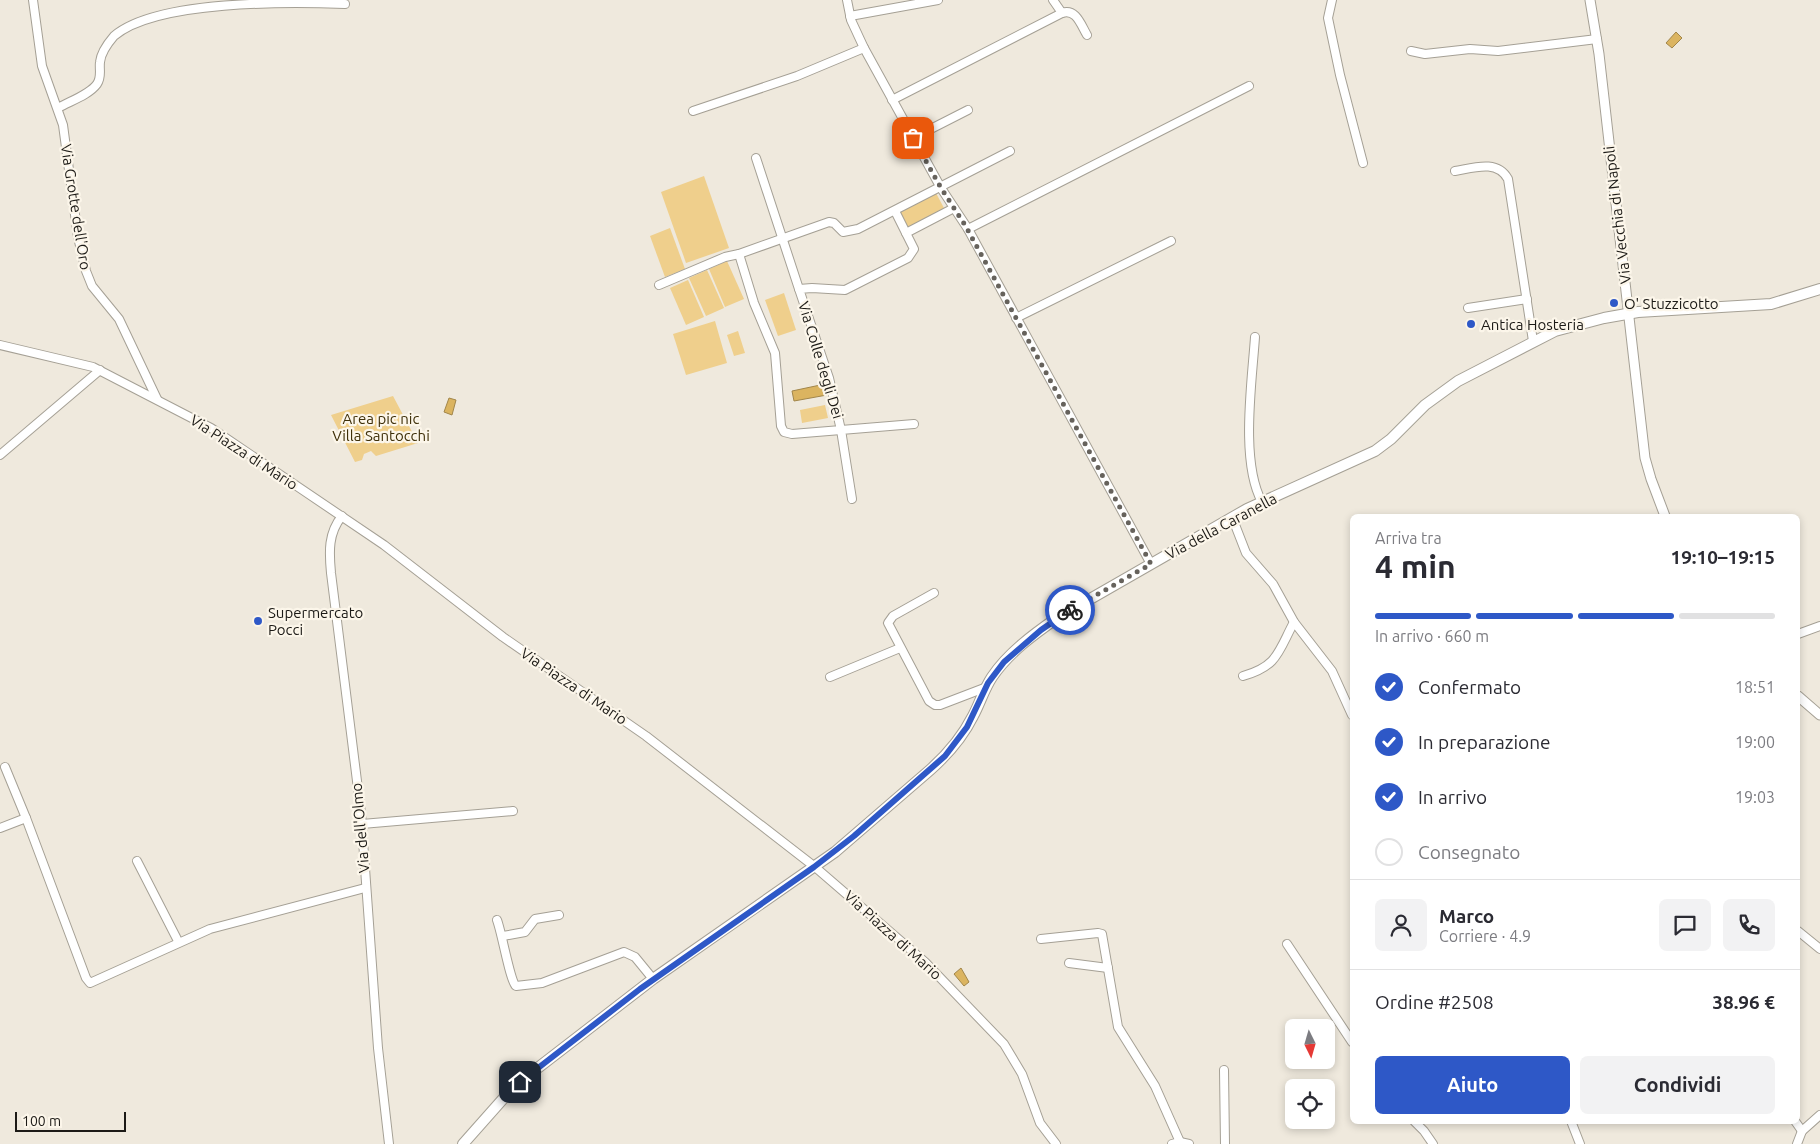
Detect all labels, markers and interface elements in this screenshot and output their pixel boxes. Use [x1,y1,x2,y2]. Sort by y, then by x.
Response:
pin [892,117,934,159]
icon: bag [899,124,927,152]
street label: Via Grotte dell'Oro [58,143,94,271]
street label: Via Vecchia di Napoli [1600,145,1634,285]
place label: O' Stuzzicotto [1624,295,1719,312]
marker: O' Stuzzicotto [1608,297,1620,309]
street label: Via Colle degli Dei [795,299,847,421]
place label: Antica Hosteria [1481,316,1584,333]
marker: Antica Hosteria [1465,318,1477,330]
park label: Area pic nic Villa Santocchi [332,410,430,444]
street label: Via Piazza di Mario [187,411,301,493]
street label: Via della Caranella [1162,489,1280,563]
text: Arriva tra [1375,529,1442,547]
text: 19:10–19:15 [1670,546,1775,568]
text: 4 min [1375,548,1456,584]
courier [1045,585,1095,635]
icon: bike [1056,596,1084,624]
place label: Supermercato Pocci [268,604,363,638]
marker: Supermercato Pocci [252,615,264,627]
text: In arrivo · 660 m [1375,627,1489,645]
street label: Via Piazza di Mario [518,644,630,728]
icon: check [1375,673,1403,701]
text: Confermato [1418,676,1521,698]
text: 18:51 [1735,678,1775,696]
icon: check [1375,728,1403,756]
text: In preparazione [1418,731,1551,753]
text: 19:00 [1735,733,1775,751]
street label: Via dell'Olmo [348,782,372,874]
icon: check [1375,783,1403,811]
text: In arrivo [1418,786,1487,808]
text: 19:03 [1735,788,1775,806]
text: Consegnato [1418,841,1520,863]
street label: Via Piazza di Mario [841,887,945,983]
button: person [1375,899,1427,951]
button: chat [1659,899,1711,951]
button: phone [1723,899,1775,951]
text: Marco [1439,905,1494,927]
text: Corriere · 4.9 [1439,927,1531,945]
text: Ordine #2508 [1375,991,1494,1013]
text: 38.96 € [1712,991,1775,1013]
north arrow [1285,1019,1335,1069]
map controls [1285,1019,1335,1129]
button: Aiuto [1375,1056,1570,1114]
button: Condividi [1580,1056,1775,1114]
pin [499,1061,541,1103]
icon: home [506,1068,534,1096]
button: locate [1285,1079,1335,1129]
scale bar [15,1109,126,1132]
text: 100 m [22,1113,61,1129]

